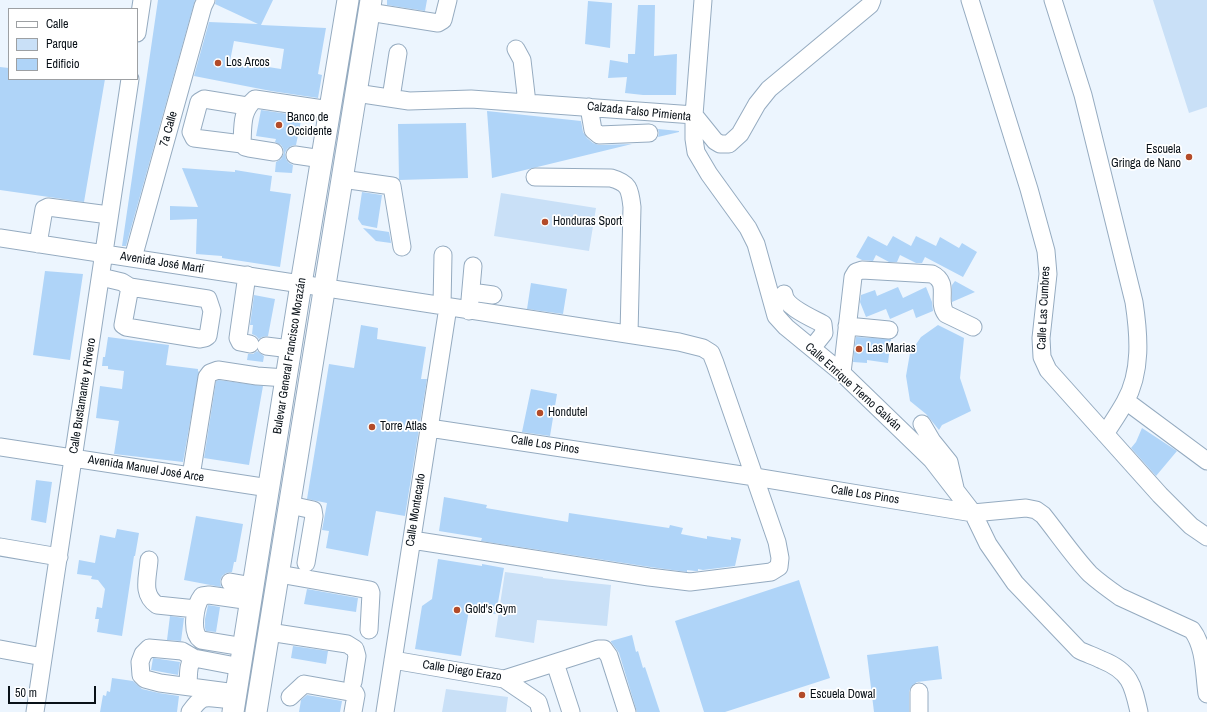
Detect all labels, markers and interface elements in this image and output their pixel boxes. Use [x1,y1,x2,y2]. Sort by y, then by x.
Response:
legend [8,8,138,80]
text: Calle [46,16,68,32]
text: Parque [46,36,78,52]
text: Edificio [46,56,79,72]
place label: Los Arcos [226,56,270,70]
marker: Los Arcos [213,58,223,68]
street label: Calzada Falso Pimienta [586,99,692,125]
street label: 7a Calle [157,110,181,148]
place label: Banco de Occidente [287,111,332,139]
marker: Banco de Occidente [274,120,284,130]
place label: Escuela Gringa de Nano [1111,143,1181,171]
marker: Escuela Gringa de Nano [1184,152,1194,162]
place label: Honduras Sport [553,215,622,229]
marker: Honduras Sport [540,217,550,227]
street label: Avenida José Martí [119,249,205,277]
street label: Calle Las Cumbres [1035,266,1053,350]
street label: Bulevar General Francisco Morazán [271,277,309,435]
street label: Calle Bustamante y Rivero [67,337,99,455]
street label: Calle Enrique Tierno Galván [802,340,904,434]
place label: Las Marias [867,342,916,356]
marker: Las Marias [854,344,864,354]
place label: Hondutel [548,406,587,420]
marker: Hondutel [535,408,545,418]
place label: Torre Atlas [380,420,427,434]
marker: Torre Atlas [367,422,377,432]
street label: Calle Los Pinos [510,432,580,458]
street label: Avenida Manuel José Arce [87,453,205,485]
street label: Calle Montecarlo [403,472,429,548]
street label: Calle Los Pinos [830,482,900,508]
place label: Gold's Gym [465,603,516,617]
marker: Gold's Gym [452,605,462,615]
street label: Calle Diego Erazo [421,658,503,684]
scale bar [10,678,98,704]
text: 50 m [15,685,37,701]
place label: Escuela Dowal [810,688,875,702]
marker: Escuela Dowal [797,690,807,700]

